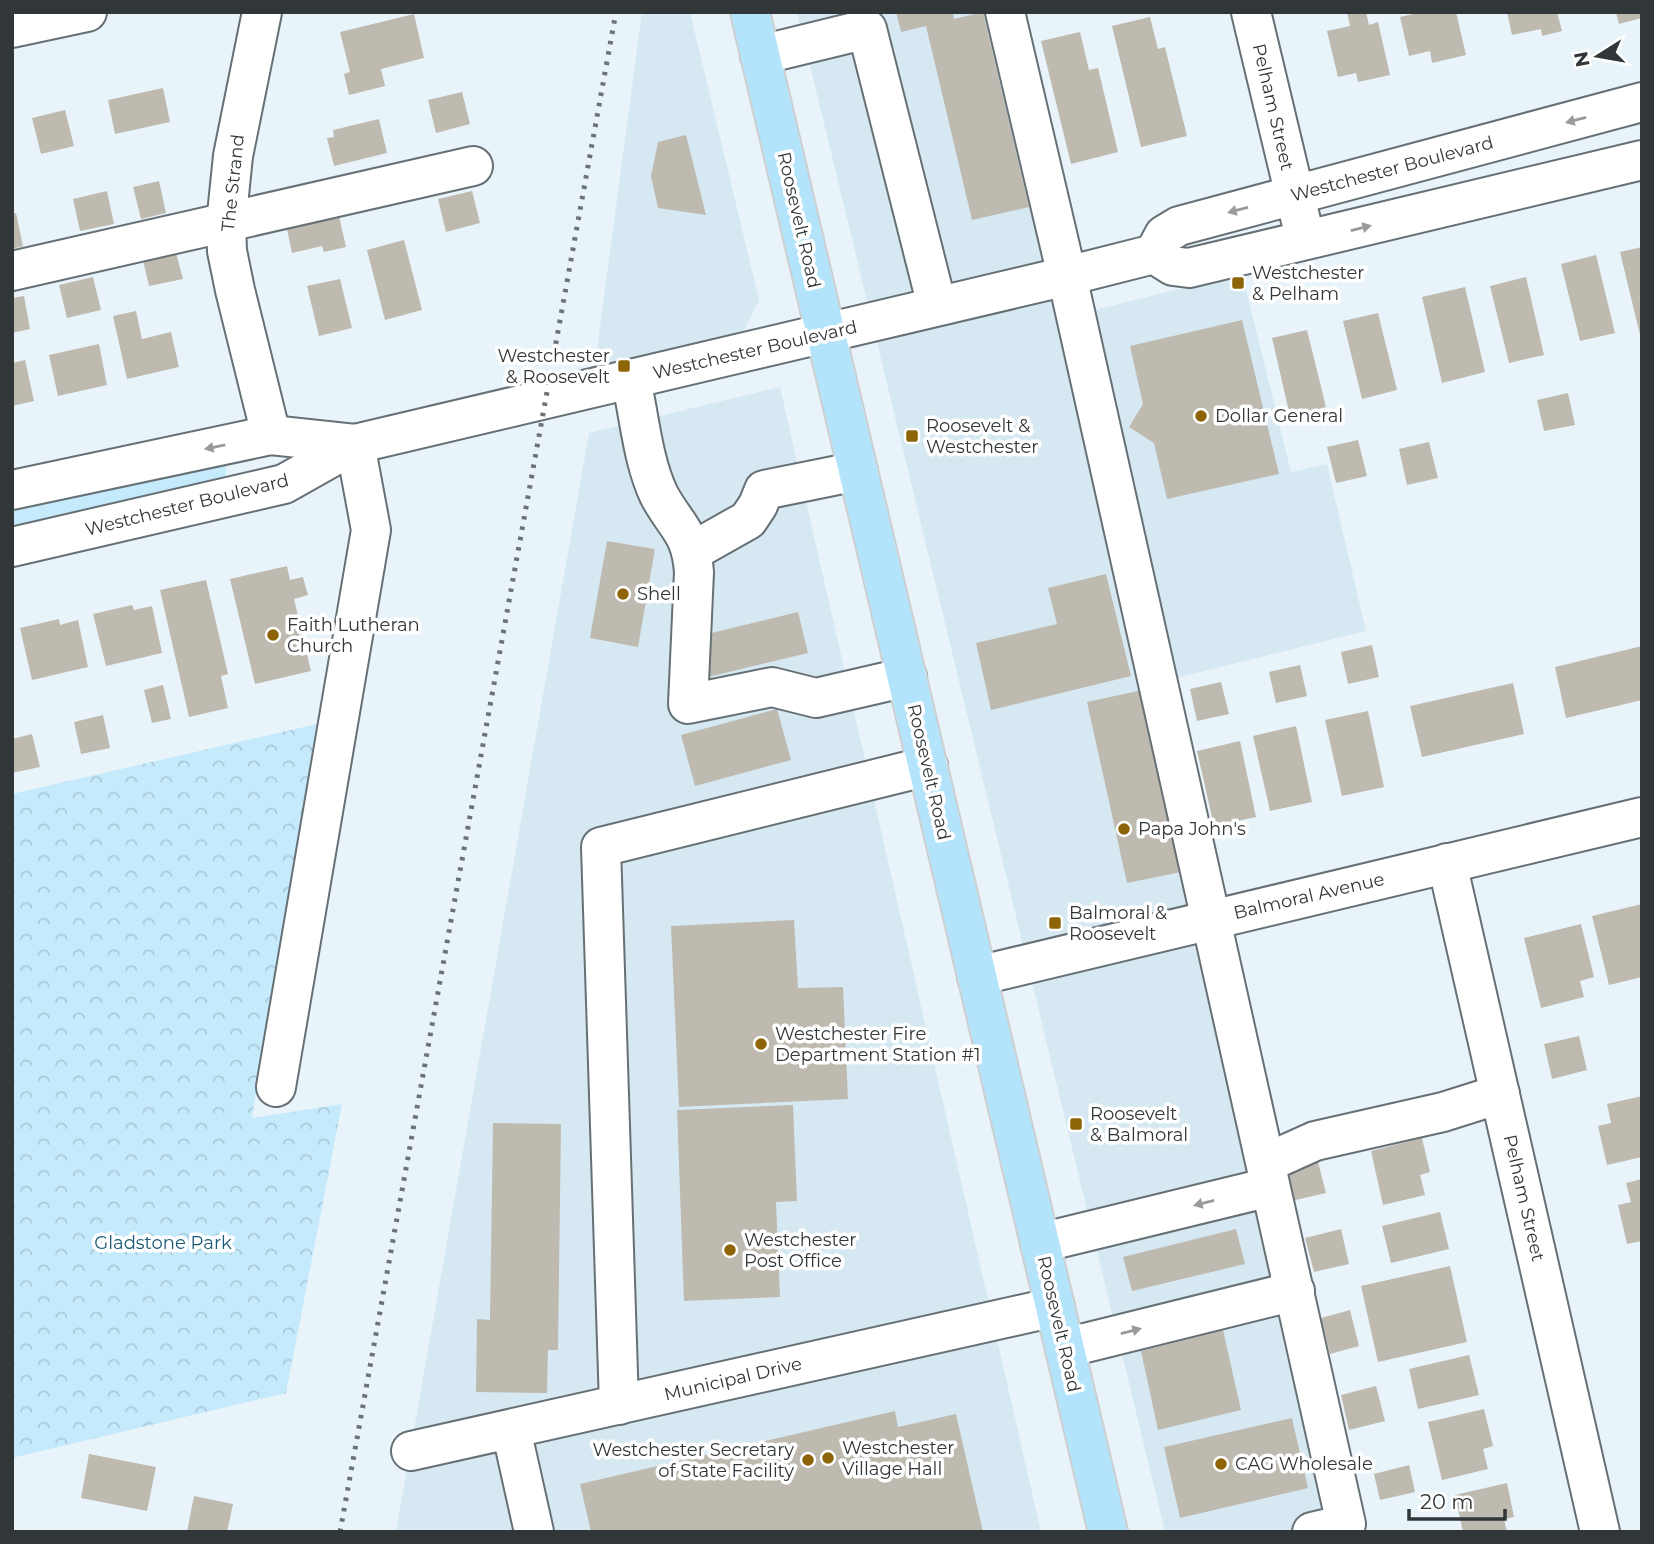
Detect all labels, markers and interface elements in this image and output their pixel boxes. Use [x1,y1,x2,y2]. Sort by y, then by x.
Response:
north arrow [1563,21,1633,91]
street label: Pelham Street [1248,41,1298,173]
text: N [1569,49,1595,69]
one-way arrow [1565,115,1586,125]
street label: Westchester Boulevard [1288,131,1496,207]
street label: The Strand [217,133,249,233]
street label: Roosevelt Road [773,150,825,290]
one-way arrow [1227,205,1249,216]
one-way arrow [1350,222,1372,233]
place label: Westchester & Pelham [1252,262,1365,305]
marker: Westchester & Pelham [1230,275,1246,291]
street label: Westchester Boulevard [651,316,859,384]
place label: Westchester & Roosevelt [497,345,610,388]
marker: Westchester & Roosevelt [616,358,632,374]
place label: Dollar General [1215,405,1343,427]
marker: Dollar General [1193,408,1209,424]
place label: Roosevelt & Westchester [926,415,1039,458]
marker: Roosevelt & Westchester [904,428,920,444]
one-way arrow [204,441,226,452]
street label: Westchester Boulevard [83,469,291,541]
place label: Shell [637,583,681,605]
marker: Shell [615,586,631,602]
place label: Faith Lutheran Church [287,614,420,657]
marker: Faith Lutheran Church [265,627,281,643]
street label: Roosevelt Road [903,702,955,842]
place label: Papa John's [1138,818,1246,840]
marker: Papa John's [1116,821,1132,837]
street label: Balmoral Avenue [1231,868,1387,924]
place label: Balmoral & Roosevelt [1069,902,1167,945]
marker: Balmoral & Roosevelt [1047,915,1063,931]
place label: Westchester Fire Department Station #1 [775,1023,980,1066]
marker: Westchester Fire Department Station #1 [753,1036,769,1052]
place label: Roosevelt & Balmoral [1090,1103,1188,1146]
marker: Roosevelt & Balmoral [1068,1116,1084,1132]
street label: Pelham Street [1499,1132,1549,1264]
one-way arrow [1193,1198,1215,1209]
place label: Westchester Post Office [744,1229,857,1272]
park label: Gladstone Park [94,1232,232,1254]
marker: Westchester Post Office [722,1242,738,1258]
street label: Roosevelt Road [1033,1254,1085,1394]
one-way arrow [1120,1325,1142,1336]
street label: Municipal Drive [662,1352,804,1406]
place label: Westchester Village Hall [842,1437,955,1480]
place label: Westchester Secretary of State Facility [592,1439,794,1482]
marker: Westchester Village Hall [820,1450,836,1466]
marker: Westchester Secretary of State Facility [800,1452,816,1468]
place label: CAG Wholesale [1235,1453,1373,1475]
marker: CAG Wholesale [1213,1456,1229,1472]
scale bar [1409,1478,1505,1522]
text: 20 m [1420,1489,1474,1514]

